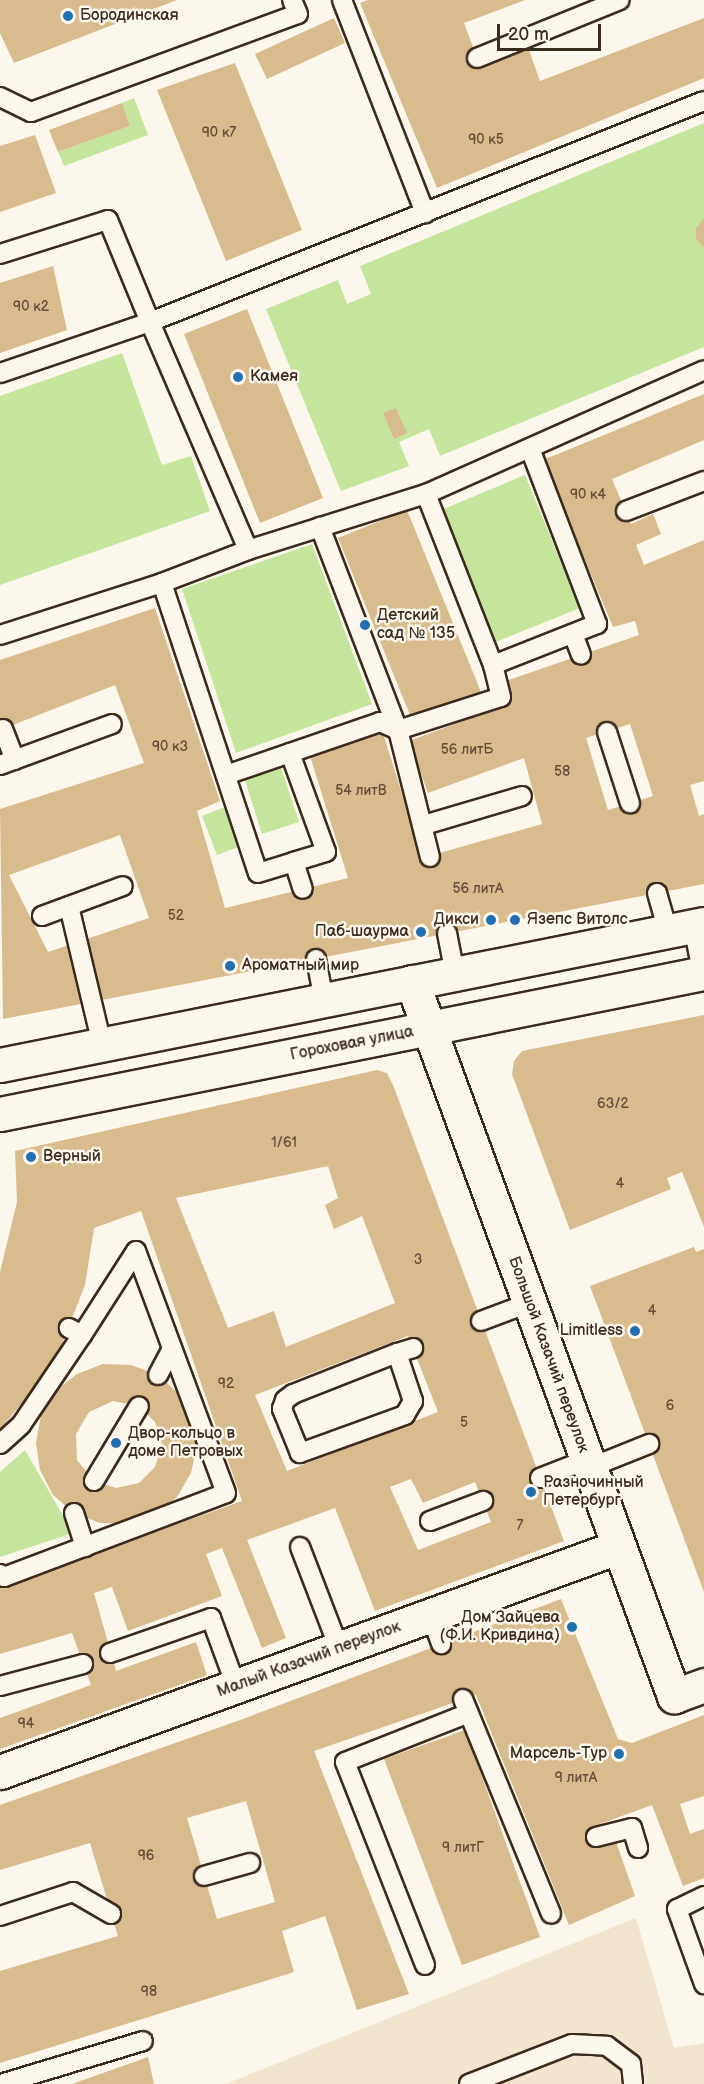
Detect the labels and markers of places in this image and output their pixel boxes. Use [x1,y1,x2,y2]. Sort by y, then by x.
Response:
place label: Бородинская [80,6,179,26]
marker: Бородинская [61,9,75,23]
place label: Камея [250,367,298,387]
marker: Камея [231,370,245,384]
place label: Детский сад № 135 [377,606,455,644]
marker: Детский сад № 135 [358,618,372,632]
place label: Дикси [434,910,479,930]
place label: Язепс Витолс [527,910,628,930]
marker: Дикси [484,913,498,927]
marker: Язепс Витолс [508,913,522,927]
place label: Паб-шаурма [315,922,409,942]
marker: Паб-шаурма [414,925,428,939]
place label: Ароматный мир [242,956,359,976]
marker: Ароматный мир [223,959,237,973]
place label: Верный [43,1147,101,1167]
marker: Верный [24,1150,38,1164]
place label: Limitless [559,1321,623,1341]
marker: Limitless [628,1324,642,1338]
place label: Двор-кольцо в доме Петровых [128,1424,243,1462]
marker: Двор-кольцо в доме Петровых [109,1436,123,1450]
place label: Разночинный Петербург [543,1473,644,1511]
marker: Разночинный Петербург [524,1485,538,1499]
place label: Дом Зайцева (Ф.И. Кривдина) [440,1608,560,1646]
marker: Дом Зайцева (Ф.И. Кривдина) [565,1620,579,1634]
place label: Марсель-Тур [510,1744,607,1764]
marker: Марсель-Тур [612,1747,626,1761]

